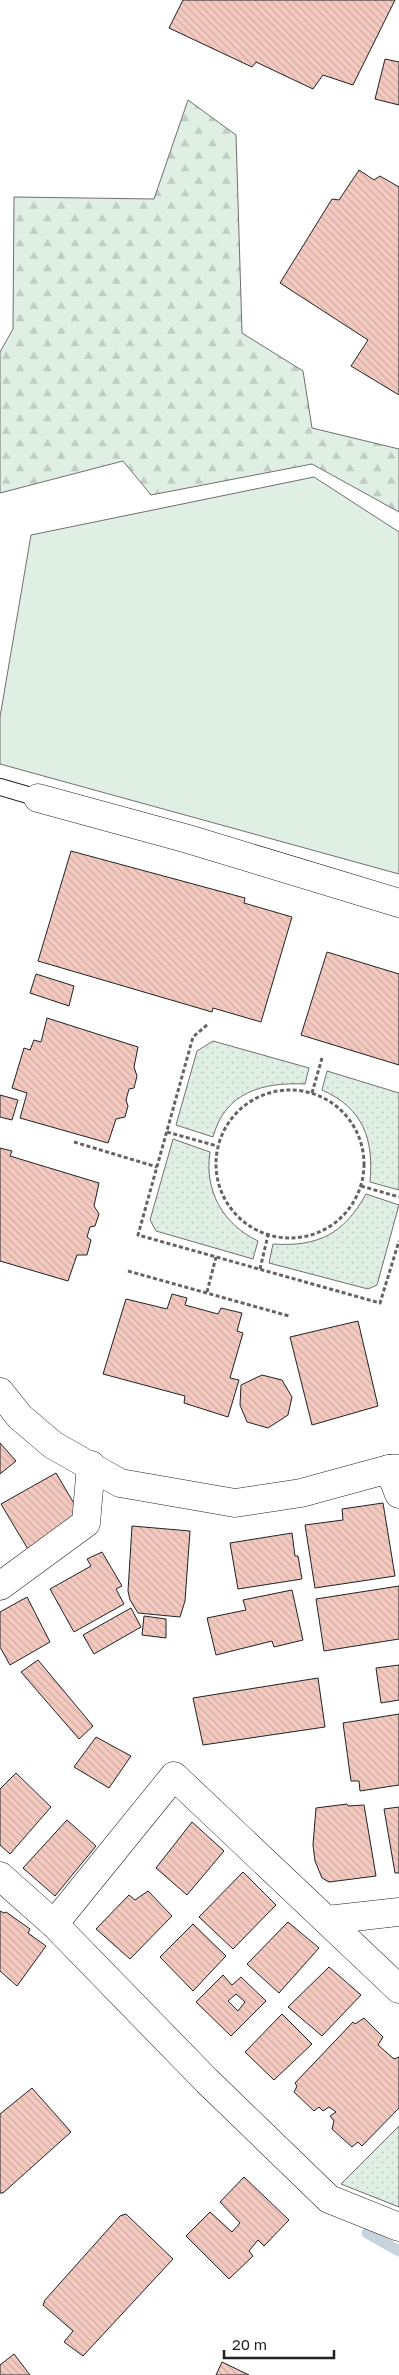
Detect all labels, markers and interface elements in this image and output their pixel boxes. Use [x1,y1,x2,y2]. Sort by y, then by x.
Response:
scale bar [224,2328,334,2360]
text: 20 m [232,2335,267,2353]

